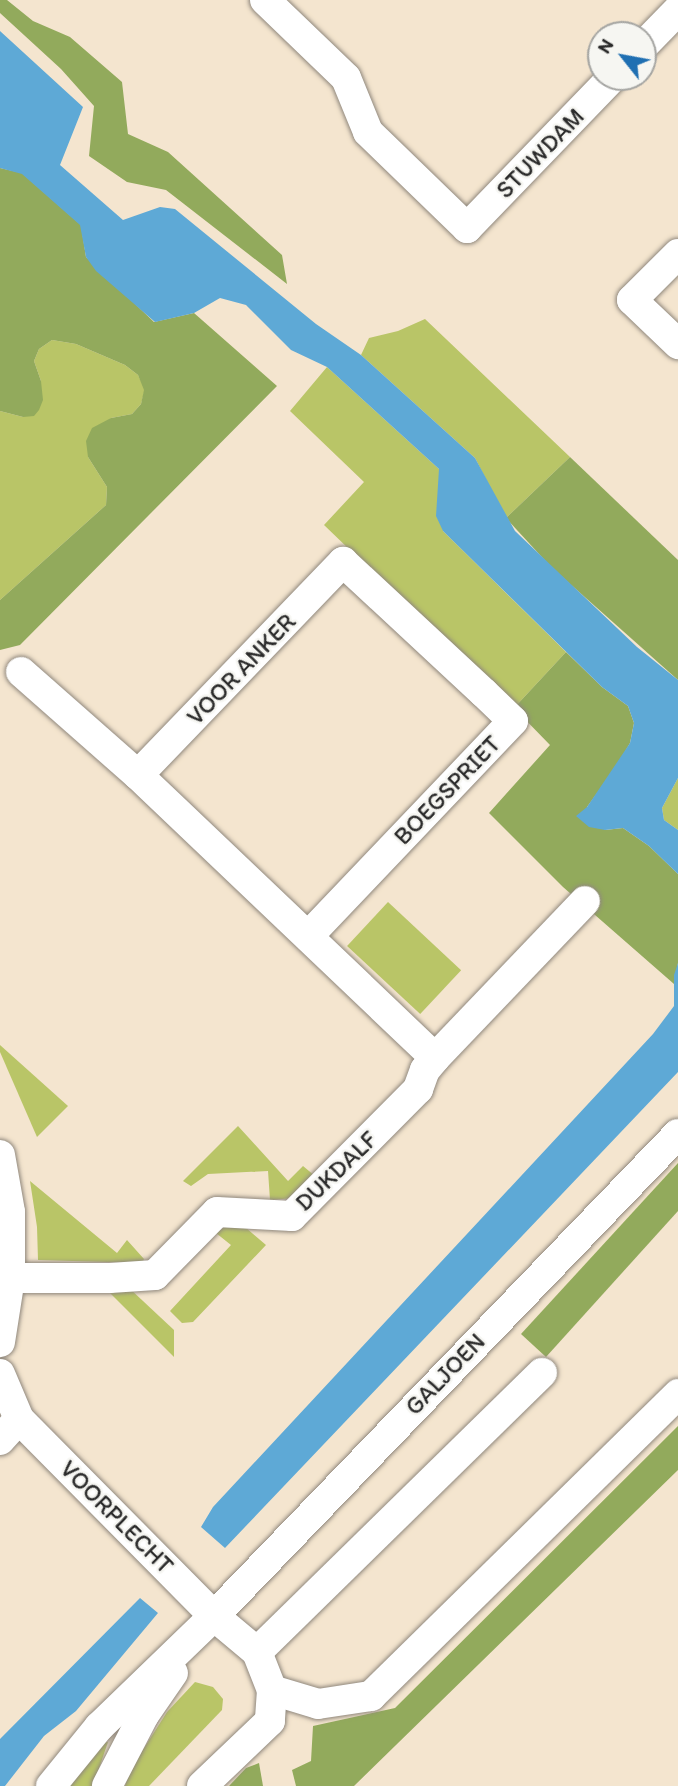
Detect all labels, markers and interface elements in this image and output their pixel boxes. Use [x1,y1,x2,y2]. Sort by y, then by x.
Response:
north arrow [587,21,657,91]
text: N [592,35,618,57]
street label: STUWDAM [490,102,590,204]
street label: VOOR ANKER [181,607,301,731]
street label: BOEGSPRIET [388,729,506,851]
street label: DUKDALF [289,1125,383,1217]
street label: GALJOEN [399,1327,491,1421]
street label: VOORPLECHT [54,1454,180,1580]

